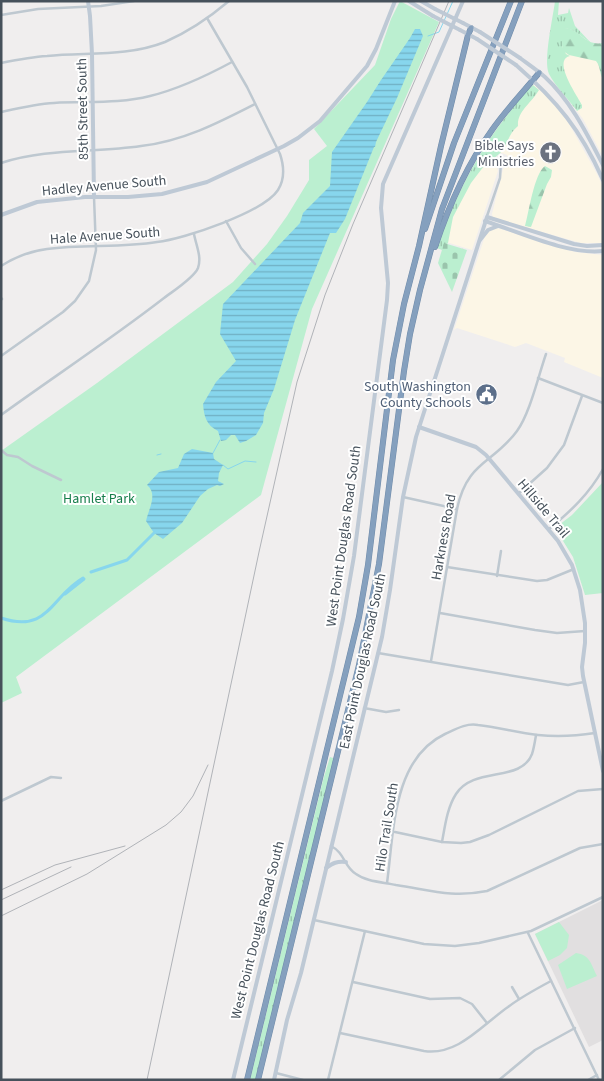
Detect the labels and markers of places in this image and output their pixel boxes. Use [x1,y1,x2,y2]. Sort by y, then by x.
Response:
place label: Bible Says Ministries [474,136,534,172]
church icon: Bible Says Ministries [538,141,562,165]
place label: South Washington County Schools [364,377,471,413]
public building icon: South Washington County Schools [475,382,499,406]

